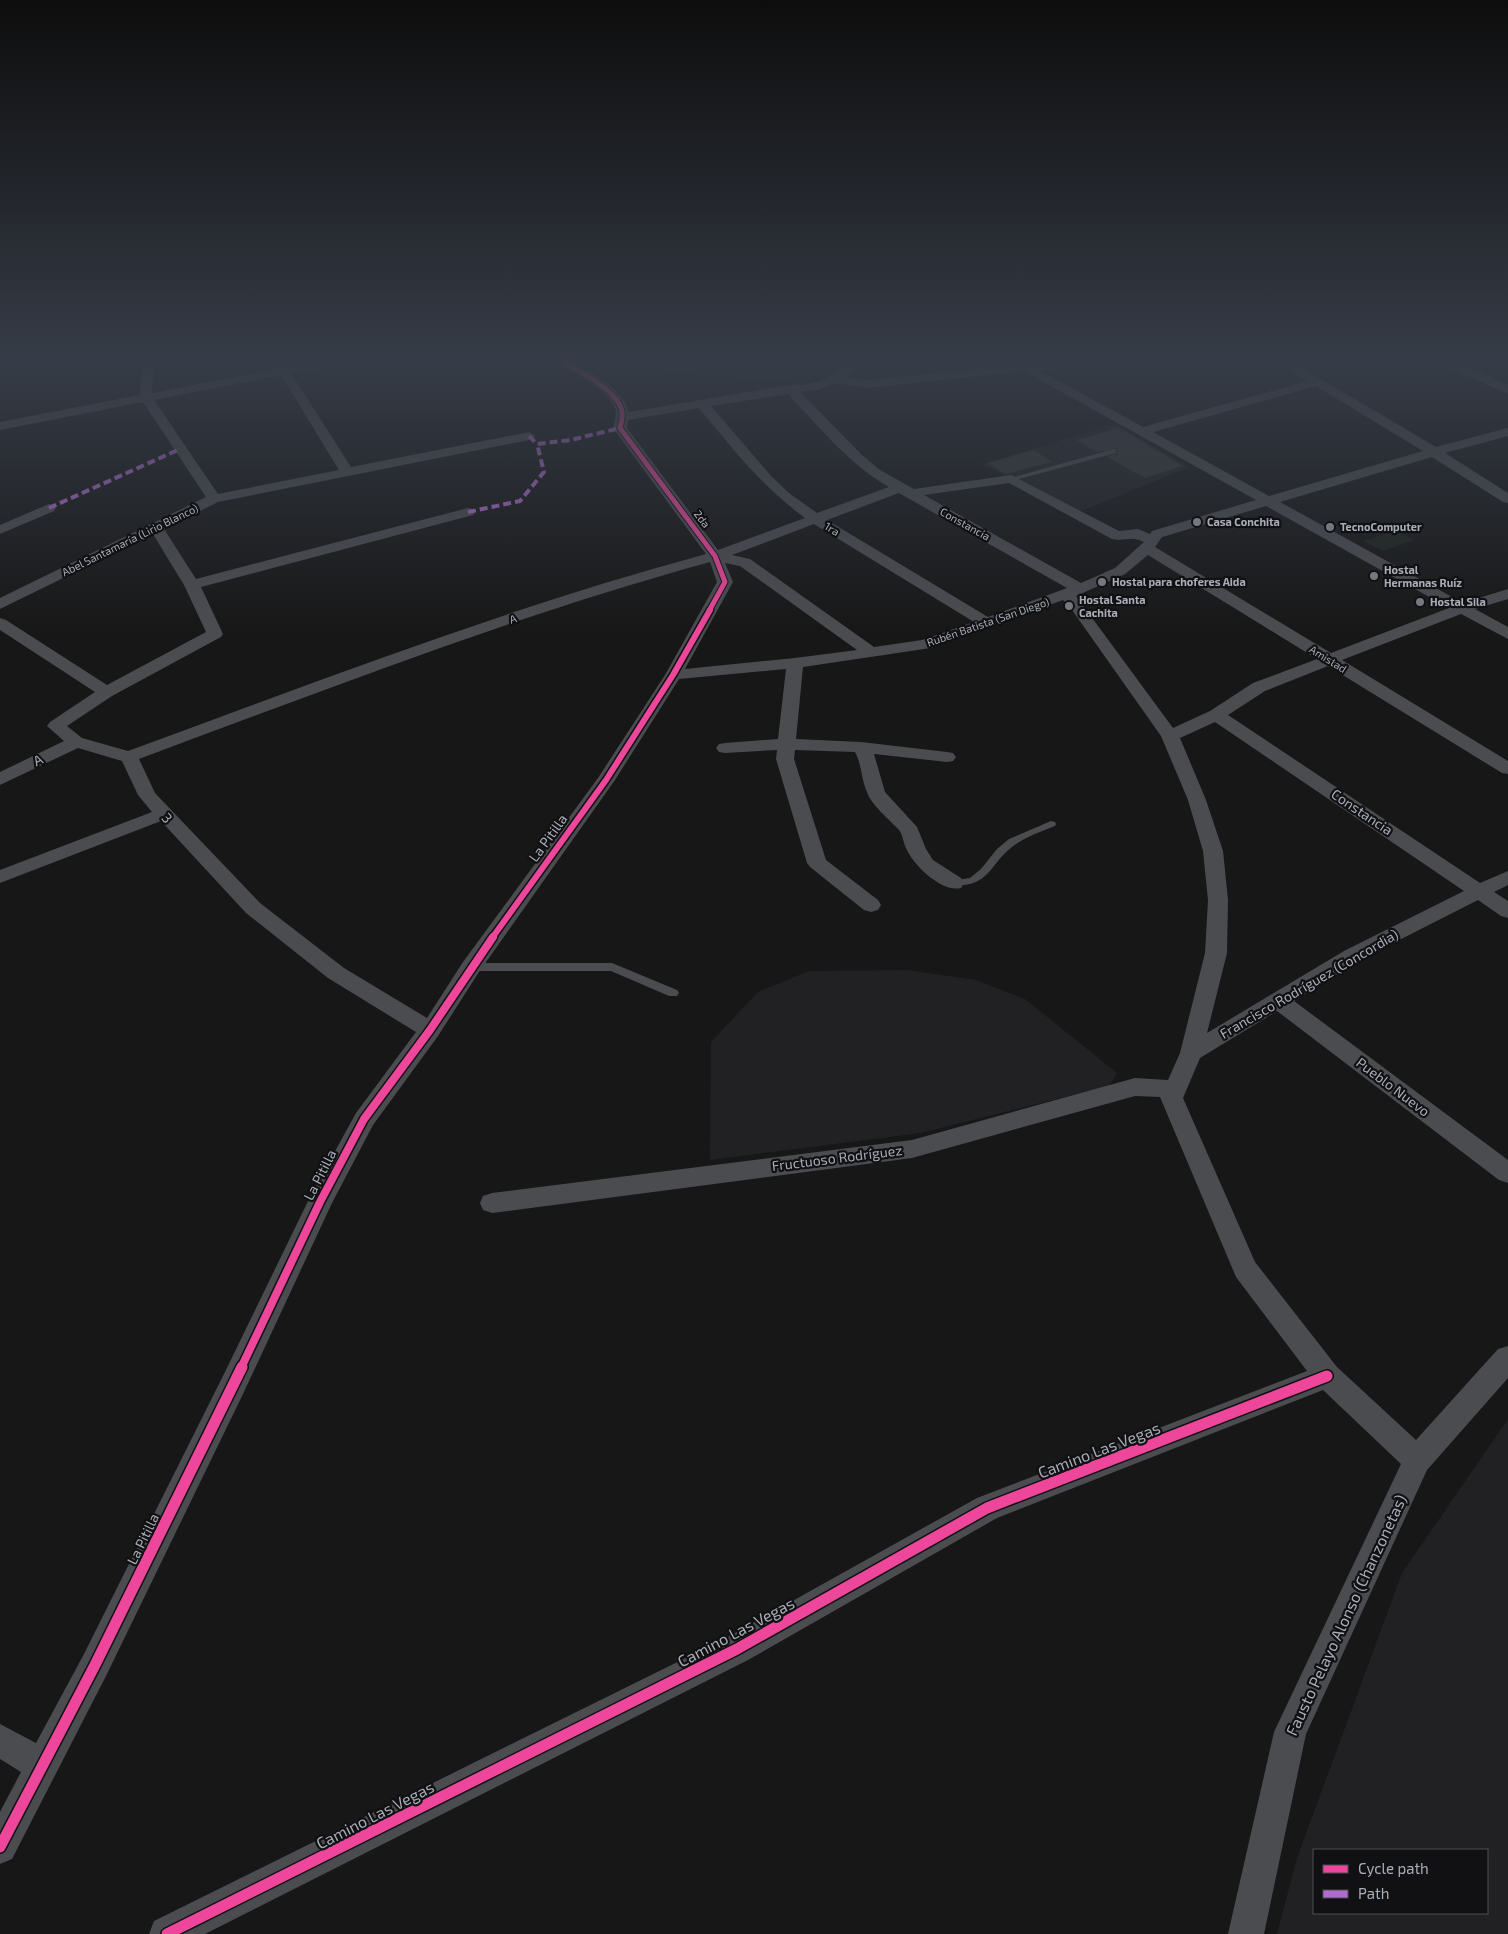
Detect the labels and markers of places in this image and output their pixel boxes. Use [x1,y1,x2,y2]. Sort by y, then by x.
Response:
place label: Casa Conchita [1207,515,1280,528]
marker: Casa Conchita [1191,516,1203,528]
place label: TecnoComputer [1340,520,1422,533]
marker: TecnoComputer [1324,521,1336,533]
place label: Hostal Hermanas Ruíz [1384,563,1462,589]
marker: Hostal Hermanas Ruíz [1368,570,1380,582]
place label: Hostal para choferes Aida [1112,575,1246,588]
marker: Hostal para choferes Aida [1096,576,1108,588]
place label: Hostal Santa Cachita [1079,593,1146,619]
place label: Hostal Sila [1430,595,1486,608]
marker: Hostal Sila [1414,596,1426,608]
marker: Hostal Santa Cachita [1063,600,1075,612]

